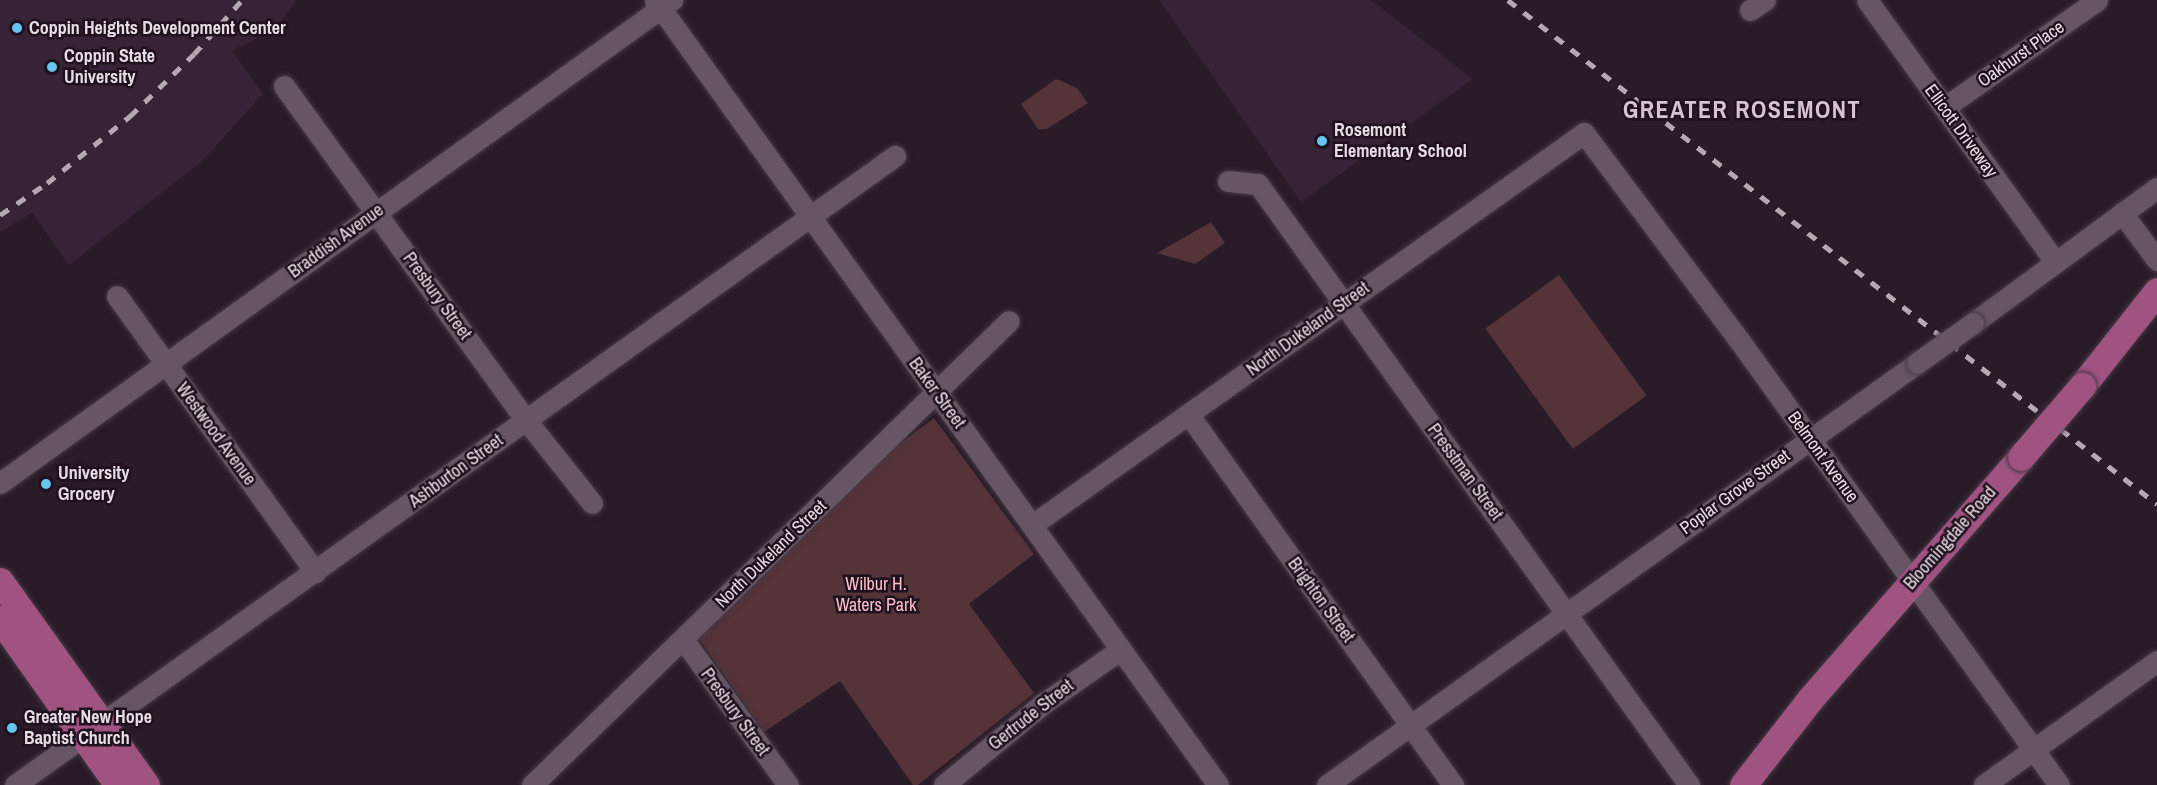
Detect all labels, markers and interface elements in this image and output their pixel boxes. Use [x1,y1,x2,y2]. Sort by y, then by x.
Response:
street label: Oakhurst Place [1973,16,2069,92]
place label: Coppin Heights Development Center [29,17,286,39]
marker: Coppin Heights Development Center [10,21,24,35]
place label: Coppin State University [64,46,155,88]
marker: Coppin State University [45,60,59,74]
street label: Ellicott Driveway [1920,80,2002,182]
district label: GREATER ROSEMONT [1623,96,1861,124]
place label: Rosemont Elementary School [1334,120,1467,162]
marker: Rosemont Elementary School [1315,134,1329,148]
street label: Braddish Avenue [284,199,388,283]
street label: Presbury Street [398,248,476,344]
street label: North Dukeland Street [1243,277,1373,381]
street label: Baker Street [904,353,970,433]
street label: Westwood Avenue [171,378,261,490]
street label: Belmont Avenue [1783,407,1863,507]
street label: Presstman Street [1423,420,1507,524]
street label: Ashburton Street [405,430,507,512]
street label: Poplar Grove Street [1676,445,1794,539]
place label: University Grocery [58,463,129,506]
marker: University Grocery [39,477,53,491]
street label: Bloomingdale Road [1899,482,2001,594]
street label: North Dukeland Street [711,496,831,612]
street label: Brighton Street [1283,553,1359,647]
park label: Wilbur H. Waters Park [836,574,916,616]
street label: Presbury Street [696,664,774,760]
street label: Gertrude Street [984,675,1078,755]
place label: Greater New Hope Baptist Church [24,707,152,750]
marker: Greater New Hope Baptist Church [5,721,19,735]

